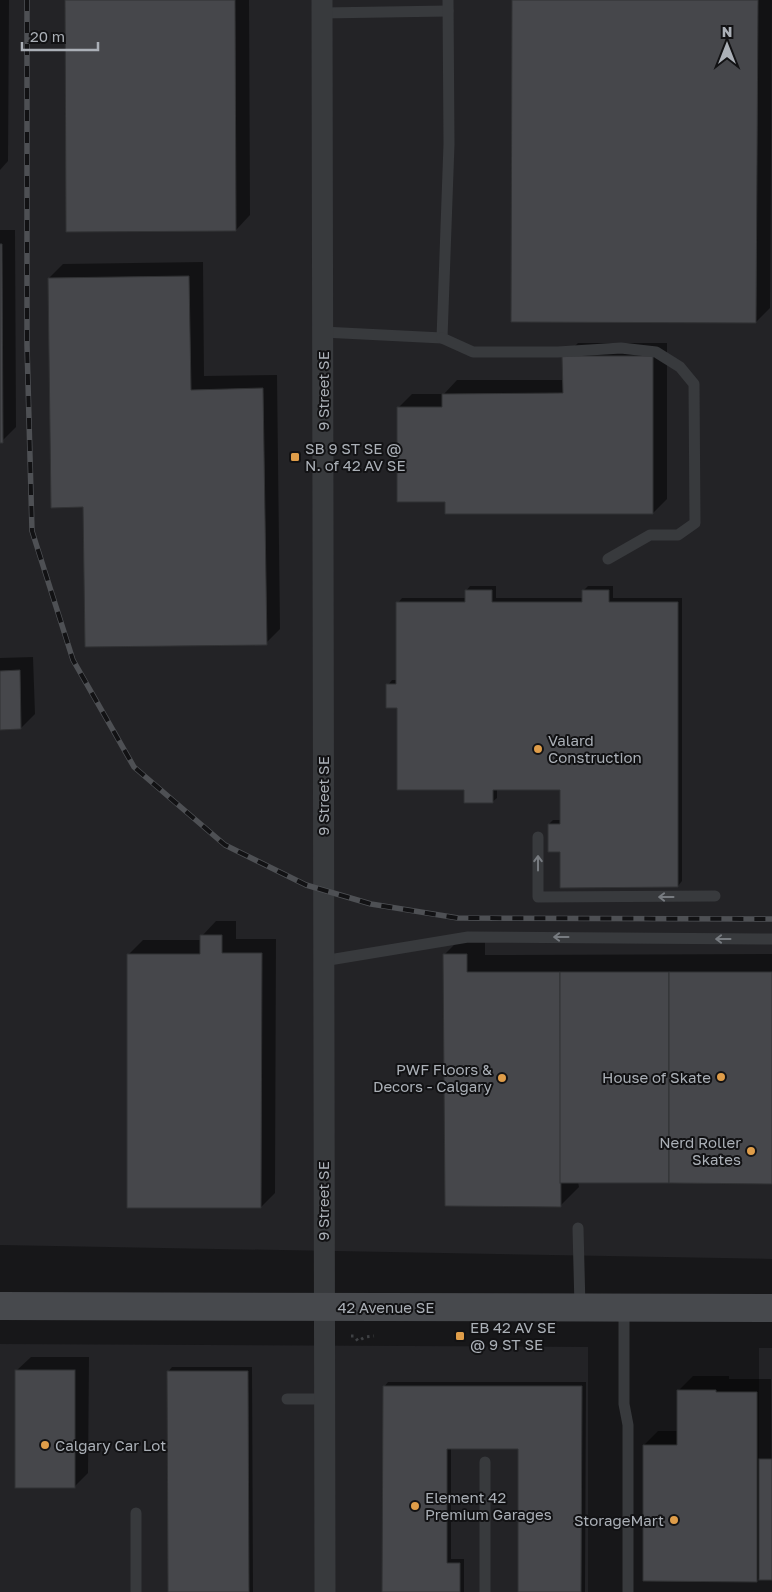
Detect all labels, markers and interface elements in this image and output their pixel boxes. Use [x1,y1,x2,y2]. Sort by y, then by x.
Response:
scale bar [22,20,99,52]
north arrow [702,20,752,70]
text: N [722,23,732,40]
text: 20 m [30,27,65,45]
street label: 9 Street SE [314,351,332,431]
place label: SB 9 ST SE @ N. of 42 AV SE [305,439,406,474]
marker: SB 9 ST SE @ N. of 42 AV SE [289,451,301,463]
place label: Valard Construction [548,731,642,766]
marker: Valard Construction [532,743,544,755]
street label: 9 Street SE [314,756,332,836]
one-way arrow [533,855,543,872]
one-way arrow [658,892,674,901]
one-way arrow [553,932,570,942]
one-way arrow [716,934,732,944]
place label: PWF Floors & Decors - Calgary [373,1060,493,1095]
place label: House of Skate [602,1068,711,1086]
marker: House of Skate [715,1071,727,1083]
marker: PWF Floors & Decors - Calgary [496,1072,508,1084]
place label: Nerd Roller Skates [659,1133,741,1168]
marker: Nerd Roller Skates [745,1145,757,1157]
street label: 9 Street SE [314,1161,332,1241]
street label: 42 Avenue SE [337,1298,435,1316]
place label: EB 42 AV SE @ 9 ST SE [470,1318,556,1353]
marker: EB 42 AV SE @ 9 ST SE [454,1330,466,1342]
place label: Calgary Car Lot [55,1436,166,1454]
marker: Calgary Car Lot [39,1439,51,1451]
place label: Element 42 Premium Garages [425,1488,552,1523]
marker: Element 42 Premium Garages [409,1500,421,1512]
place label: StorageMart [574,1511,664,1529]
marker: StorageMart [668,1514,680,1526]

